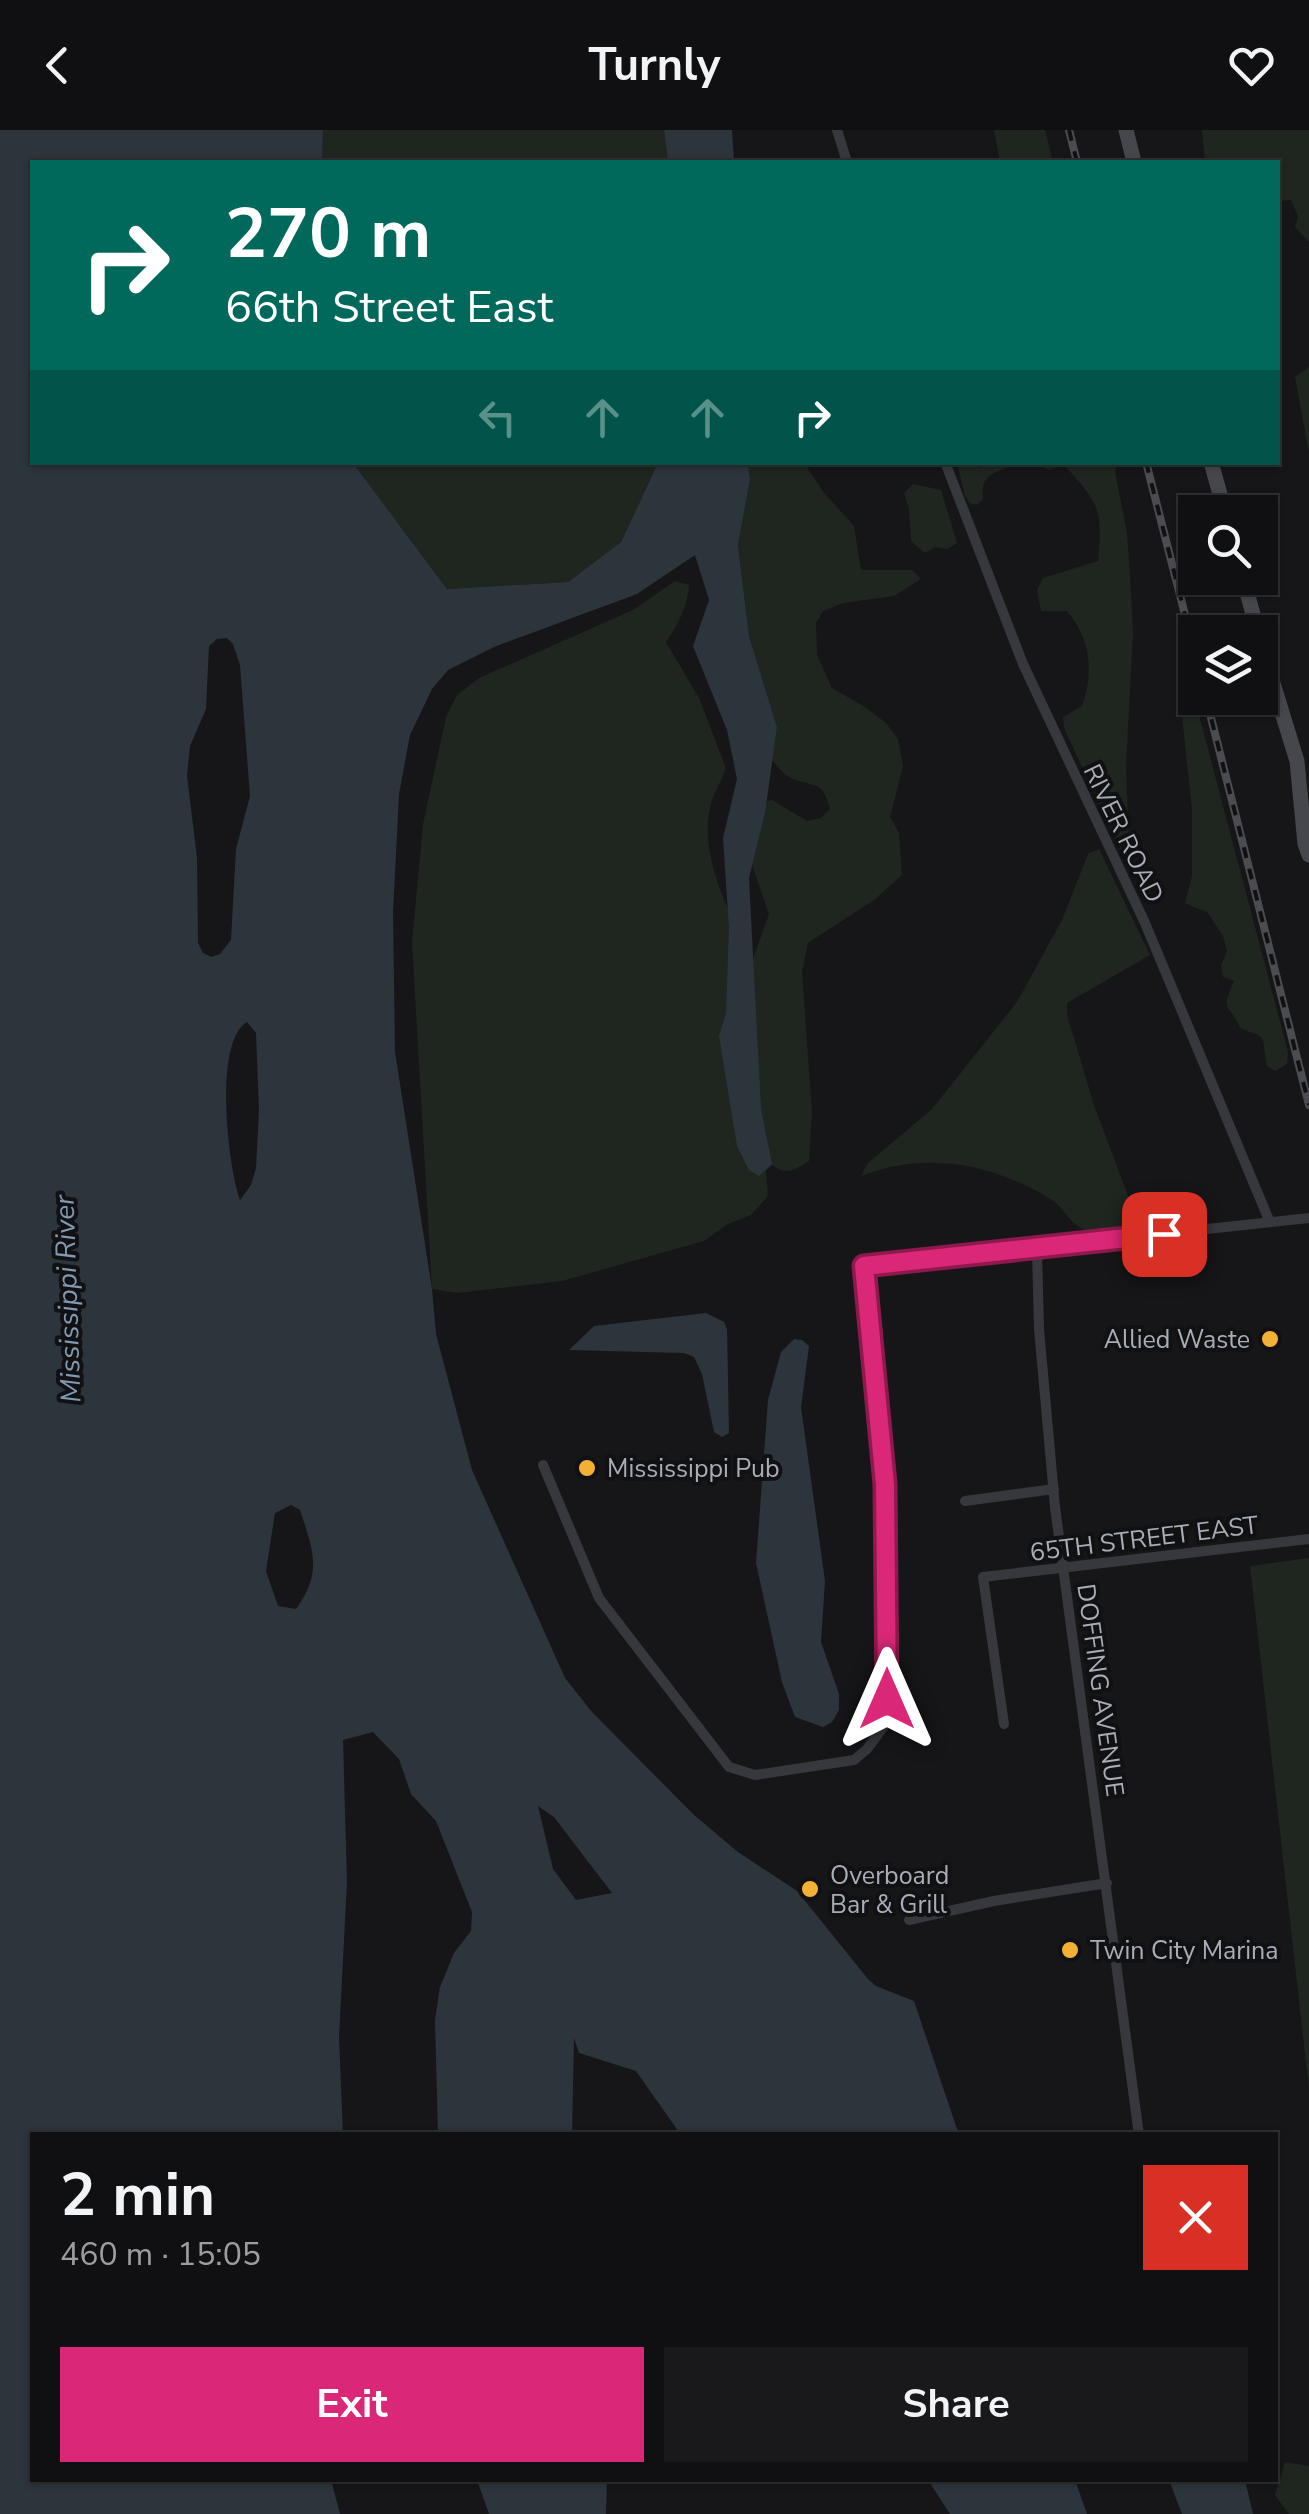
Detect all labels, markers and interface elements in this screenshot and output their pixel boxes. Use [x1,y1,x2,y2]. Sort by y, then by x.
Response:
text: Turnly [588,35,721,96]
icon: back [30,38,85,93]
icon: heart [1224,38,1279,93]
text: 270 m [225,186,431,282]
icon: right [60,200,190,330]
text: 66th Street East [225,277,553,338]
icon: left [470,390,525,445]
icon: ahead [575,390,630,445]
icon: ahead [680,390,735,445]
icon: right [785,390,840,445]
map controls [1178,495,1278,715]
button: search [1178,495,1278,595]
button: layers [1178,615,1278,715]
street label: RIVER ROAD [1075,758,1171,908]
pin [1122,1192,1207,1277]
water label: Mississippi River [45,1193,91,1404]
icon: arrive [1137,1207,1192,1262]
place label: Allied Waste [1104,1323,1250,1357]
marker: Allied Waste [1259,1328,1281,1350]
place label: Mississippi Pub [607,1452,780,1486]
marker: Mississippi Pub [576,1457,598,1479]
street label: 65TH STREET EAST [1028,1508,1260,1570]
street label: DOFFING AVENUE [1068,1582,1132,1799]
position arrow [835,1647,939,1751]
place label: Overboard Bar & Grill [830,1859,949,1922]
marker: Overboard Bar & Grill [799,1878,821,1900]
place label: Twin City Marina [1090,1934,1279,1968]
marker: Twin City Marina [1059,1939,1081,1961]
text: 2 min [60,2154,215,2236]
button: close [1143,2165,1248,2270]
text: 460 m · 15:05 [60,2233,261,2276]
button: Exit [60,2347,644,2462]
button: Share [664,2347,1248,2462]

